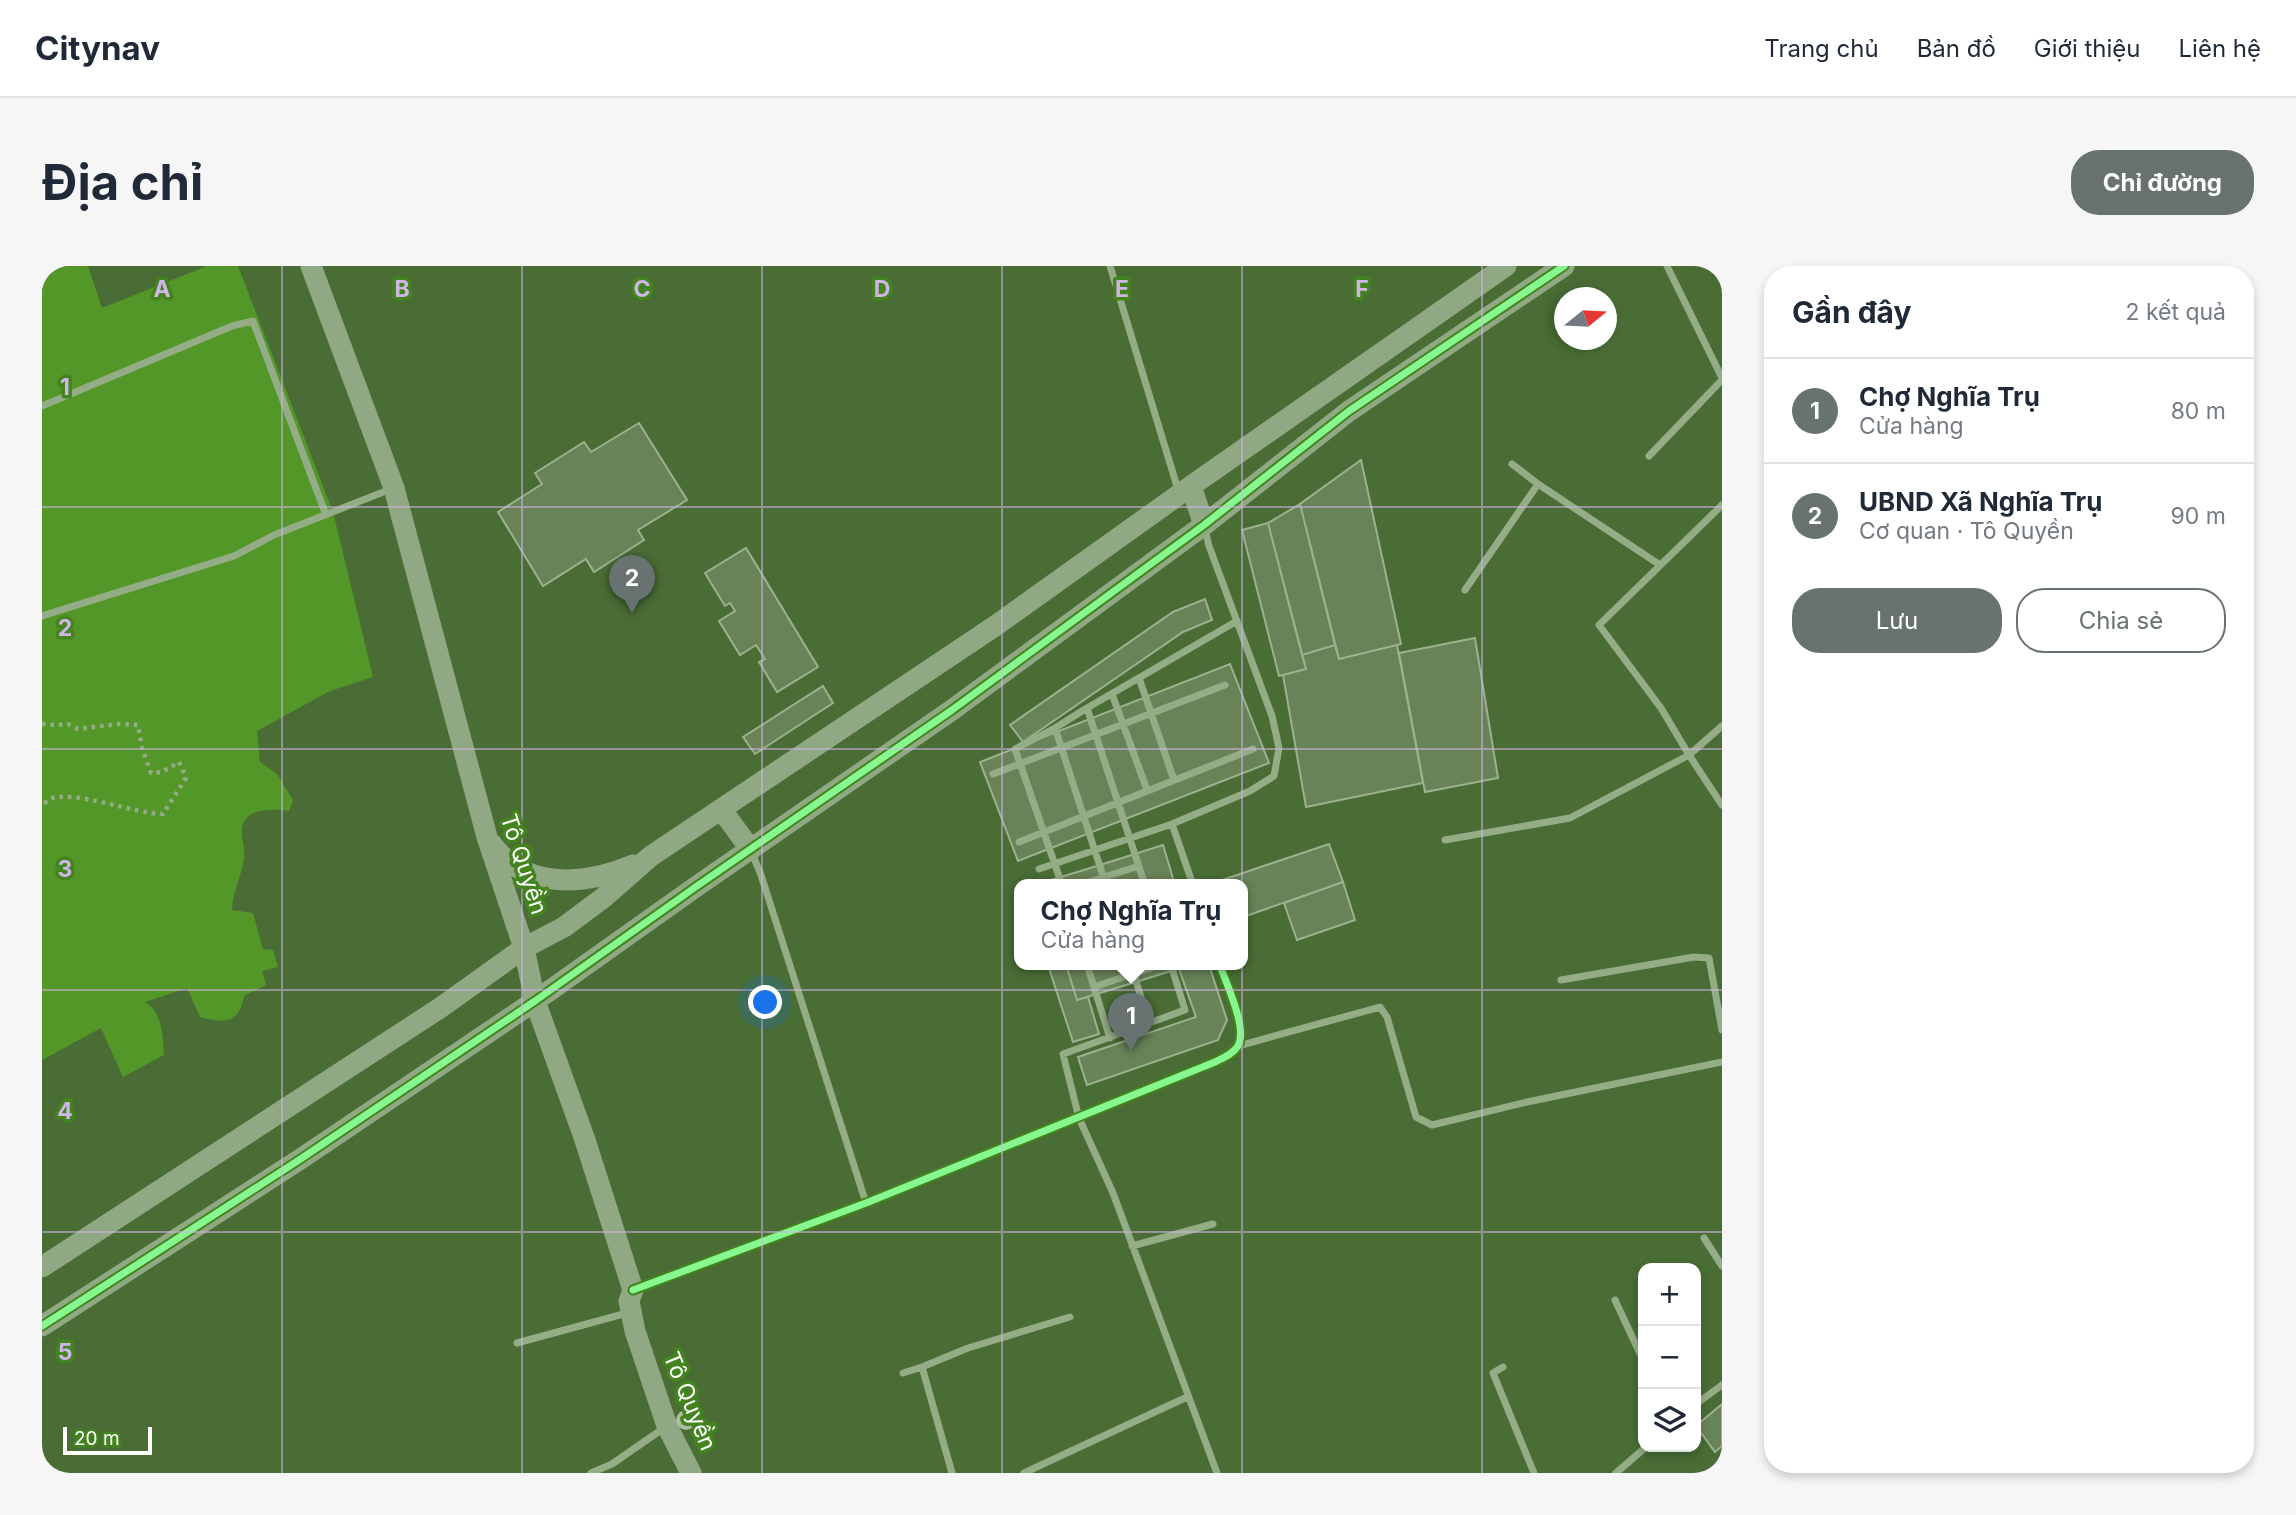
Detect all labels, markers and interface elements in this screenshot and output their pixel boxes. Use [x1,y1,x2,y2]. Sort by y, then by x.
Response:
text: Citynav [35,28,160,68]
text: Trang chủ [1764,34,1879,63]
text: Bản đồ [1917,34,1996,63]
text: Giới thiệu [2034,34,2141,63]
text: Liên hệ [2179,34,2261,63]
button: Chỉ đường [2071,150,2254,215]
text: Địa chỉ [42,153,203,212]
text: A [153,275,171,303]
text: B [394,275,410,303]
text: C [633,275,651,303]
text: D [874,275,890,303]
text: E [1115,275,1129,303]
text: F [1355,275,1369,303]
north arrow [1554,287,1617,350]
text: Gần đây [1792,294,1912,330]
text: 2 kết quả [2125,298,2226,326]
text: 1 [60,373,70,401]
text: Chợ Nghĩa Trụ [1859,381,2040,412]
text: 1 [1810,397,1820,425]
text: 80 m [2171,397,2226,425]
text: Cửa hàng [1859,412,1964,440]
text: UBND Xã Nghĩa Trụ [1859,486,2102,517]
text: 2 [1808,502,1822,530]
text: 90 m [2171,502,2226,530]
text: Cơ quan · Tô Quyền [1859,517,2074,545]
pin: 2 [609,555,655,613]
button: Lưu [1792,588,2002,653]
button: Chia sẻ [2016,588,2226,653]
text: 2 [58,614,72,642]
street label: Tô Quyền [495,810,553,918]
text: 3 [58,855,72,883]
popup [1014,879,1248,970]
text: Chợ Nghĩa Trụ [1041,895,1221,926]
text: Cửa hàng [1041,926,1145,954]
your location [748,985,782,1019]
pin: 1 [1108,993,1154,1051]
text: 4 [57,1097,73,1125]
map controls [1638,1263,1701,1452]
button: + [1638,1263,1701,1326]
button: − [1638,1326,1701,1389]
text: 5 [58,1338,72,1366]
street label: Tô Quyền [658,1348,722,1454]
button: layers [1638,1389,1701,1452]
scale bar [63,1424,152,1456]
text: 20 m [74,1427,120,1450]

